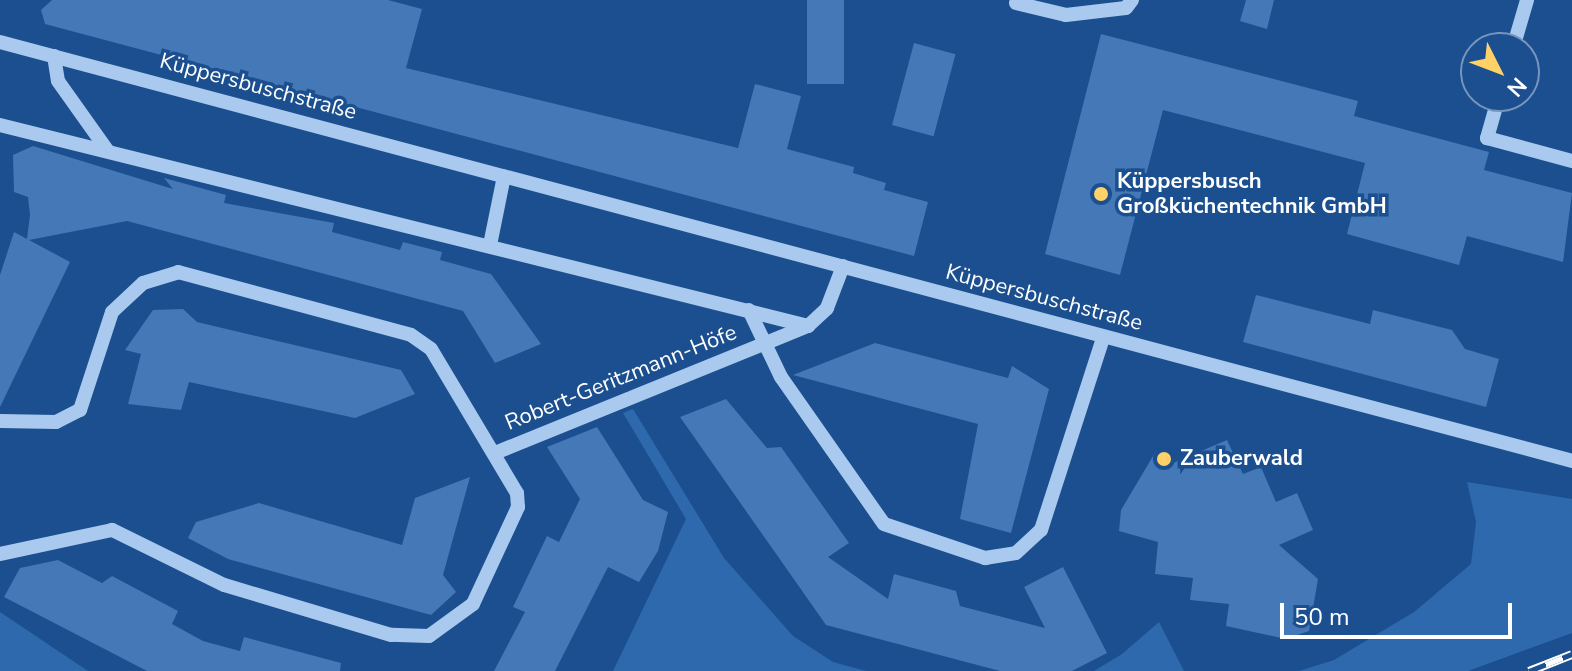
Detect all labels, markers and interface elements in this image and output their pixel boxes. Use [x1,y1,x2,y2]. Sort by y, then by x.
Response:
north arrow [1460,32,1540,112]
street label: Küppersbuschstraße [157,48,359,126]
text: N [1500,71,1533,103]
place label: Küppersbusch Großküchentechnik GmbH [1117,168,1387,220]
marker: Küppersbusch Großküchentechnik GmbH [1092,185,1110,203]
street label: Küppersbuschstraße [943,259,1145,337]
street label: Robert-Geritzmann-Höfe [501,319,741,437]
place label: Zauberwald [1180,446,1303,472]
marker: Zauberwald [1155,450,1173,468]
scale bar [1284,587,1516,637]
text: 50 m [1294,601,1350,633]

